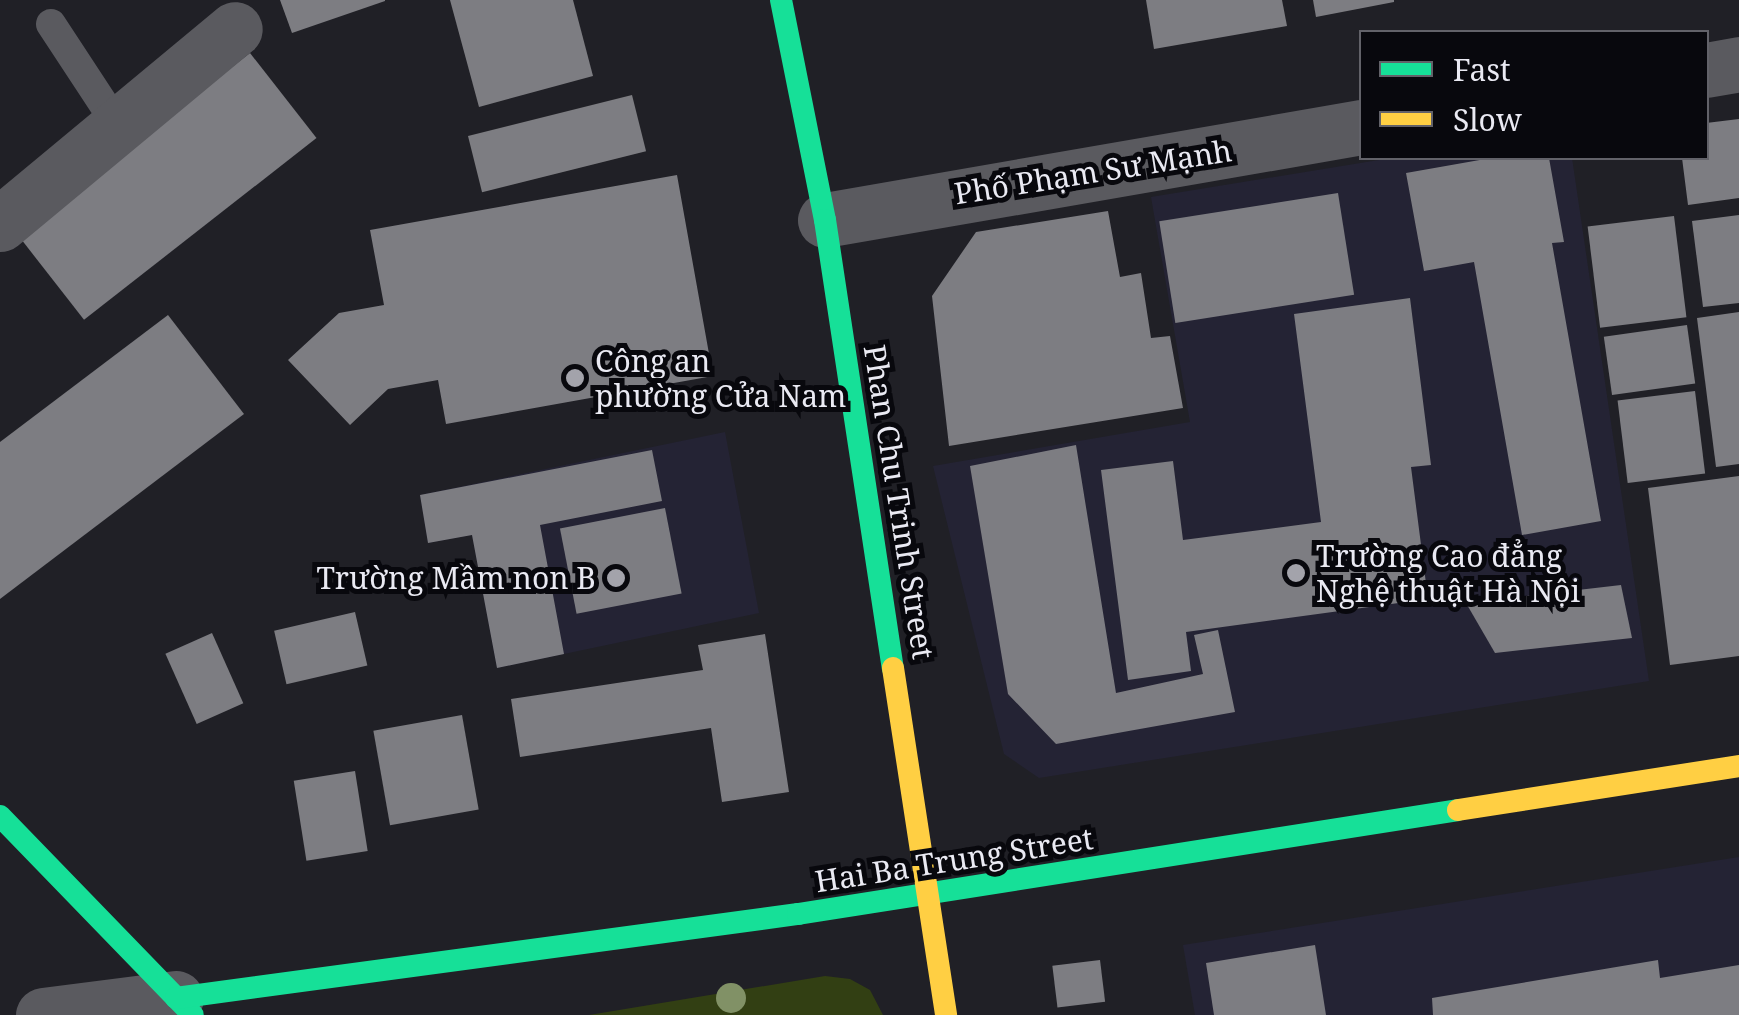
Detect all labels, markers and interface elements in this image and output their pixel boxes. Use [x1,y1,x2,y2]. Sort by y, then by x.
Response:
legend [1359,30,1709,160]
text: Fast [1453,49,1510,90]
text: Slow [1453,99,1522,140]
street label: Phố Phạm Sư Mạnh [952,132,1234,212]
street label: Phan Chu Trinh Street [856,342,942,662]
place label: Công an phường Cửa Nam [595,343,846,414]
marker: Công an phường Cửa Nam [564,367,586,389]
place label: Trường Cao đẳng Nghệ thuật Hà Nội [1316,538,1580,608]
place label: Trường Mầm non B [316,560,596,596]
marker: Trường Cao đẳng Nghệ thuật Hà Nội [1285,562,1307,584]
marker: Trường Mầm non B [605,567,627,589]
street label: Hai Ba Trung Street [812,820,1096,900]

